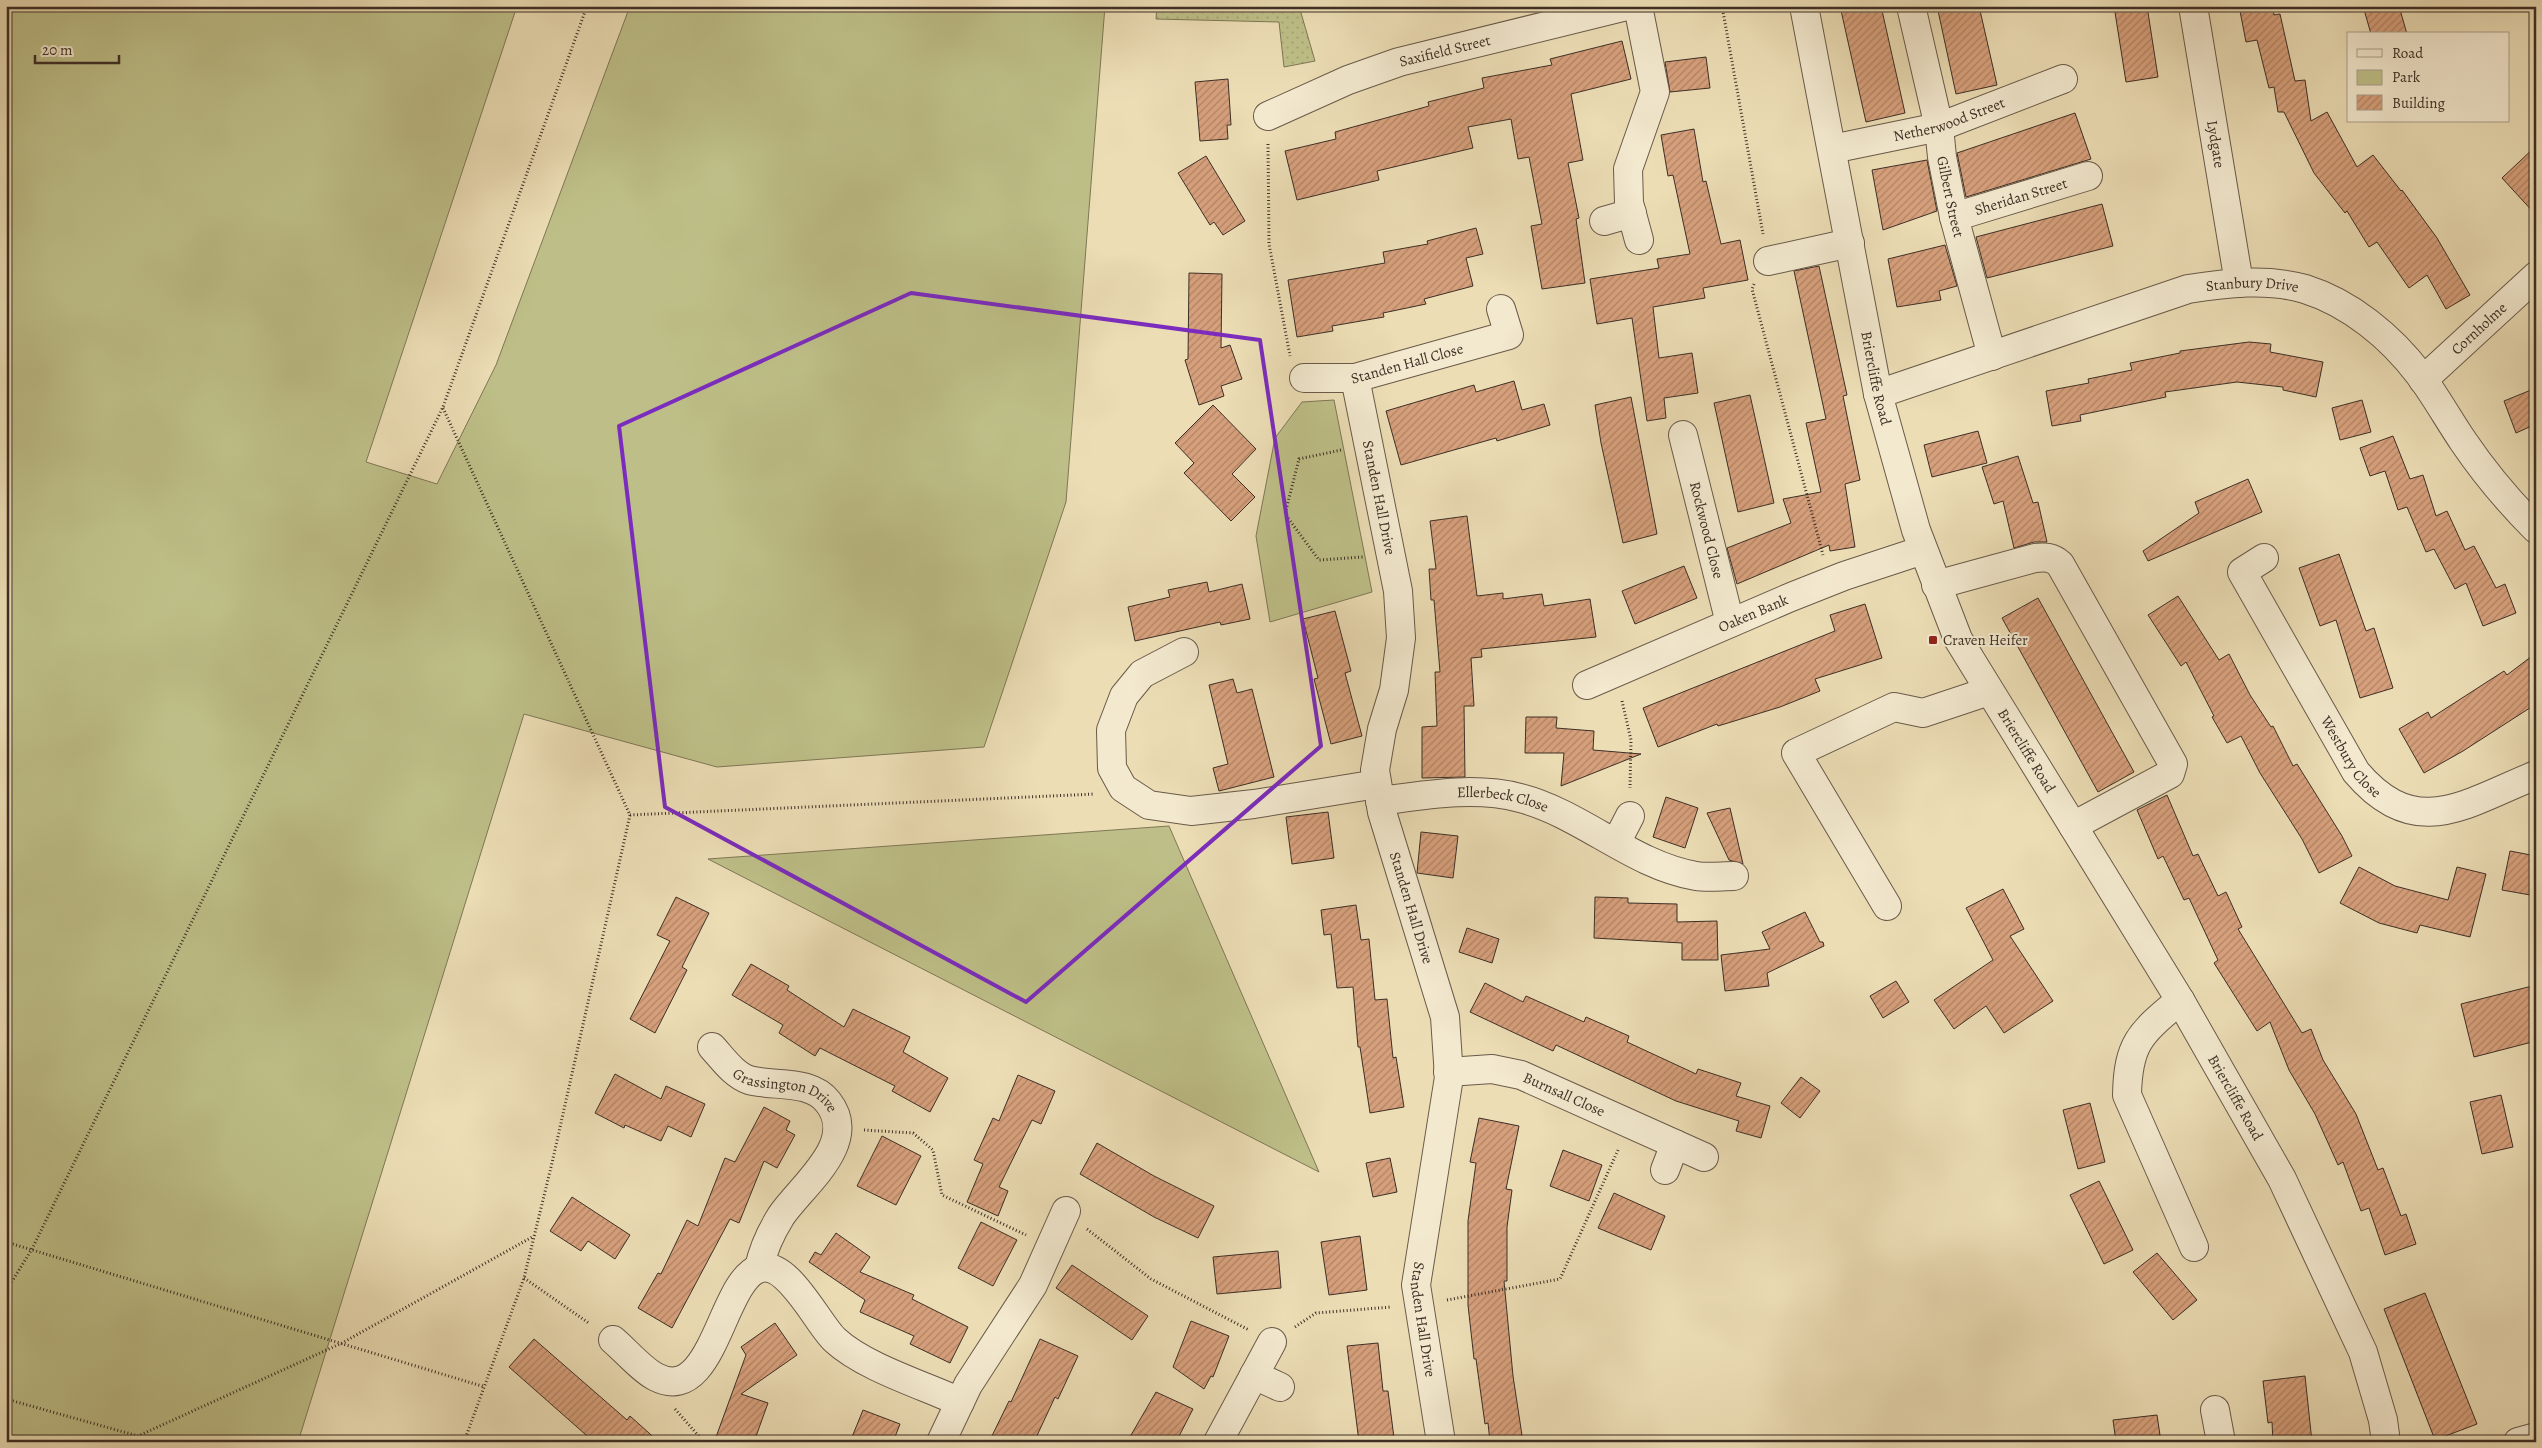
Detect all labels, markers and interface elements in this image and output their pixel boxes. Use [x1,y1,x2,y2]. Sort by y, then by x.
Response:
street label: Saxifield Street [1397,30,1493,72]
scale bar [35,32,119,64]
legend [2347,32,2510,122]
text: 20 m [42,40,73,60]
text: Road [2392,43,2424,63]
text: Park [2392,67,2421,87]
street label: Netherwood Street [1892,92,2008,146]
text: Building [2392,93,2445,113]
street label: Lydgate [2202,119,2230,170]
street label: Gilbert Street [1932,154,1969,240]
street label: Sheridan Street [1972,173,2070,220]
street label: Stanbury Drive [2205,272,2301,297]
street label: Cornholme [2447,298,2511,359]
street label: Briercliffe Road [1856,329,1896,428]
street label: Standen Hall Close [1349,338,1466,389]
street label: Standen Hall Drive [1358,439,1400,557]
street label: Rockwood Close [1685,479,1729,581]
street label: Oaken Bank [1715,589,1792,637]
place label: Craven Heifer [1943,630,2028,650]
marker: Craven Heifer [1927,634,1939,646]
street label: Briercliffe Road [1993,705,2061,797]
street label: Westbury Close [2316,711,2386,803]
street label: Ellerbeck Close [1457,782,1552,817]
street label: Standen Hall Drive [1385,849,1438,966]
street label: Briercliffe Road [2203,1051,2268,1145]
street label: Grassington Drive [729,1063,843,1116]
street label: Burnsall Close [1520,1067,1609,1122]
street label: Standen Hall Drive [1406,1261,1441,1379]

